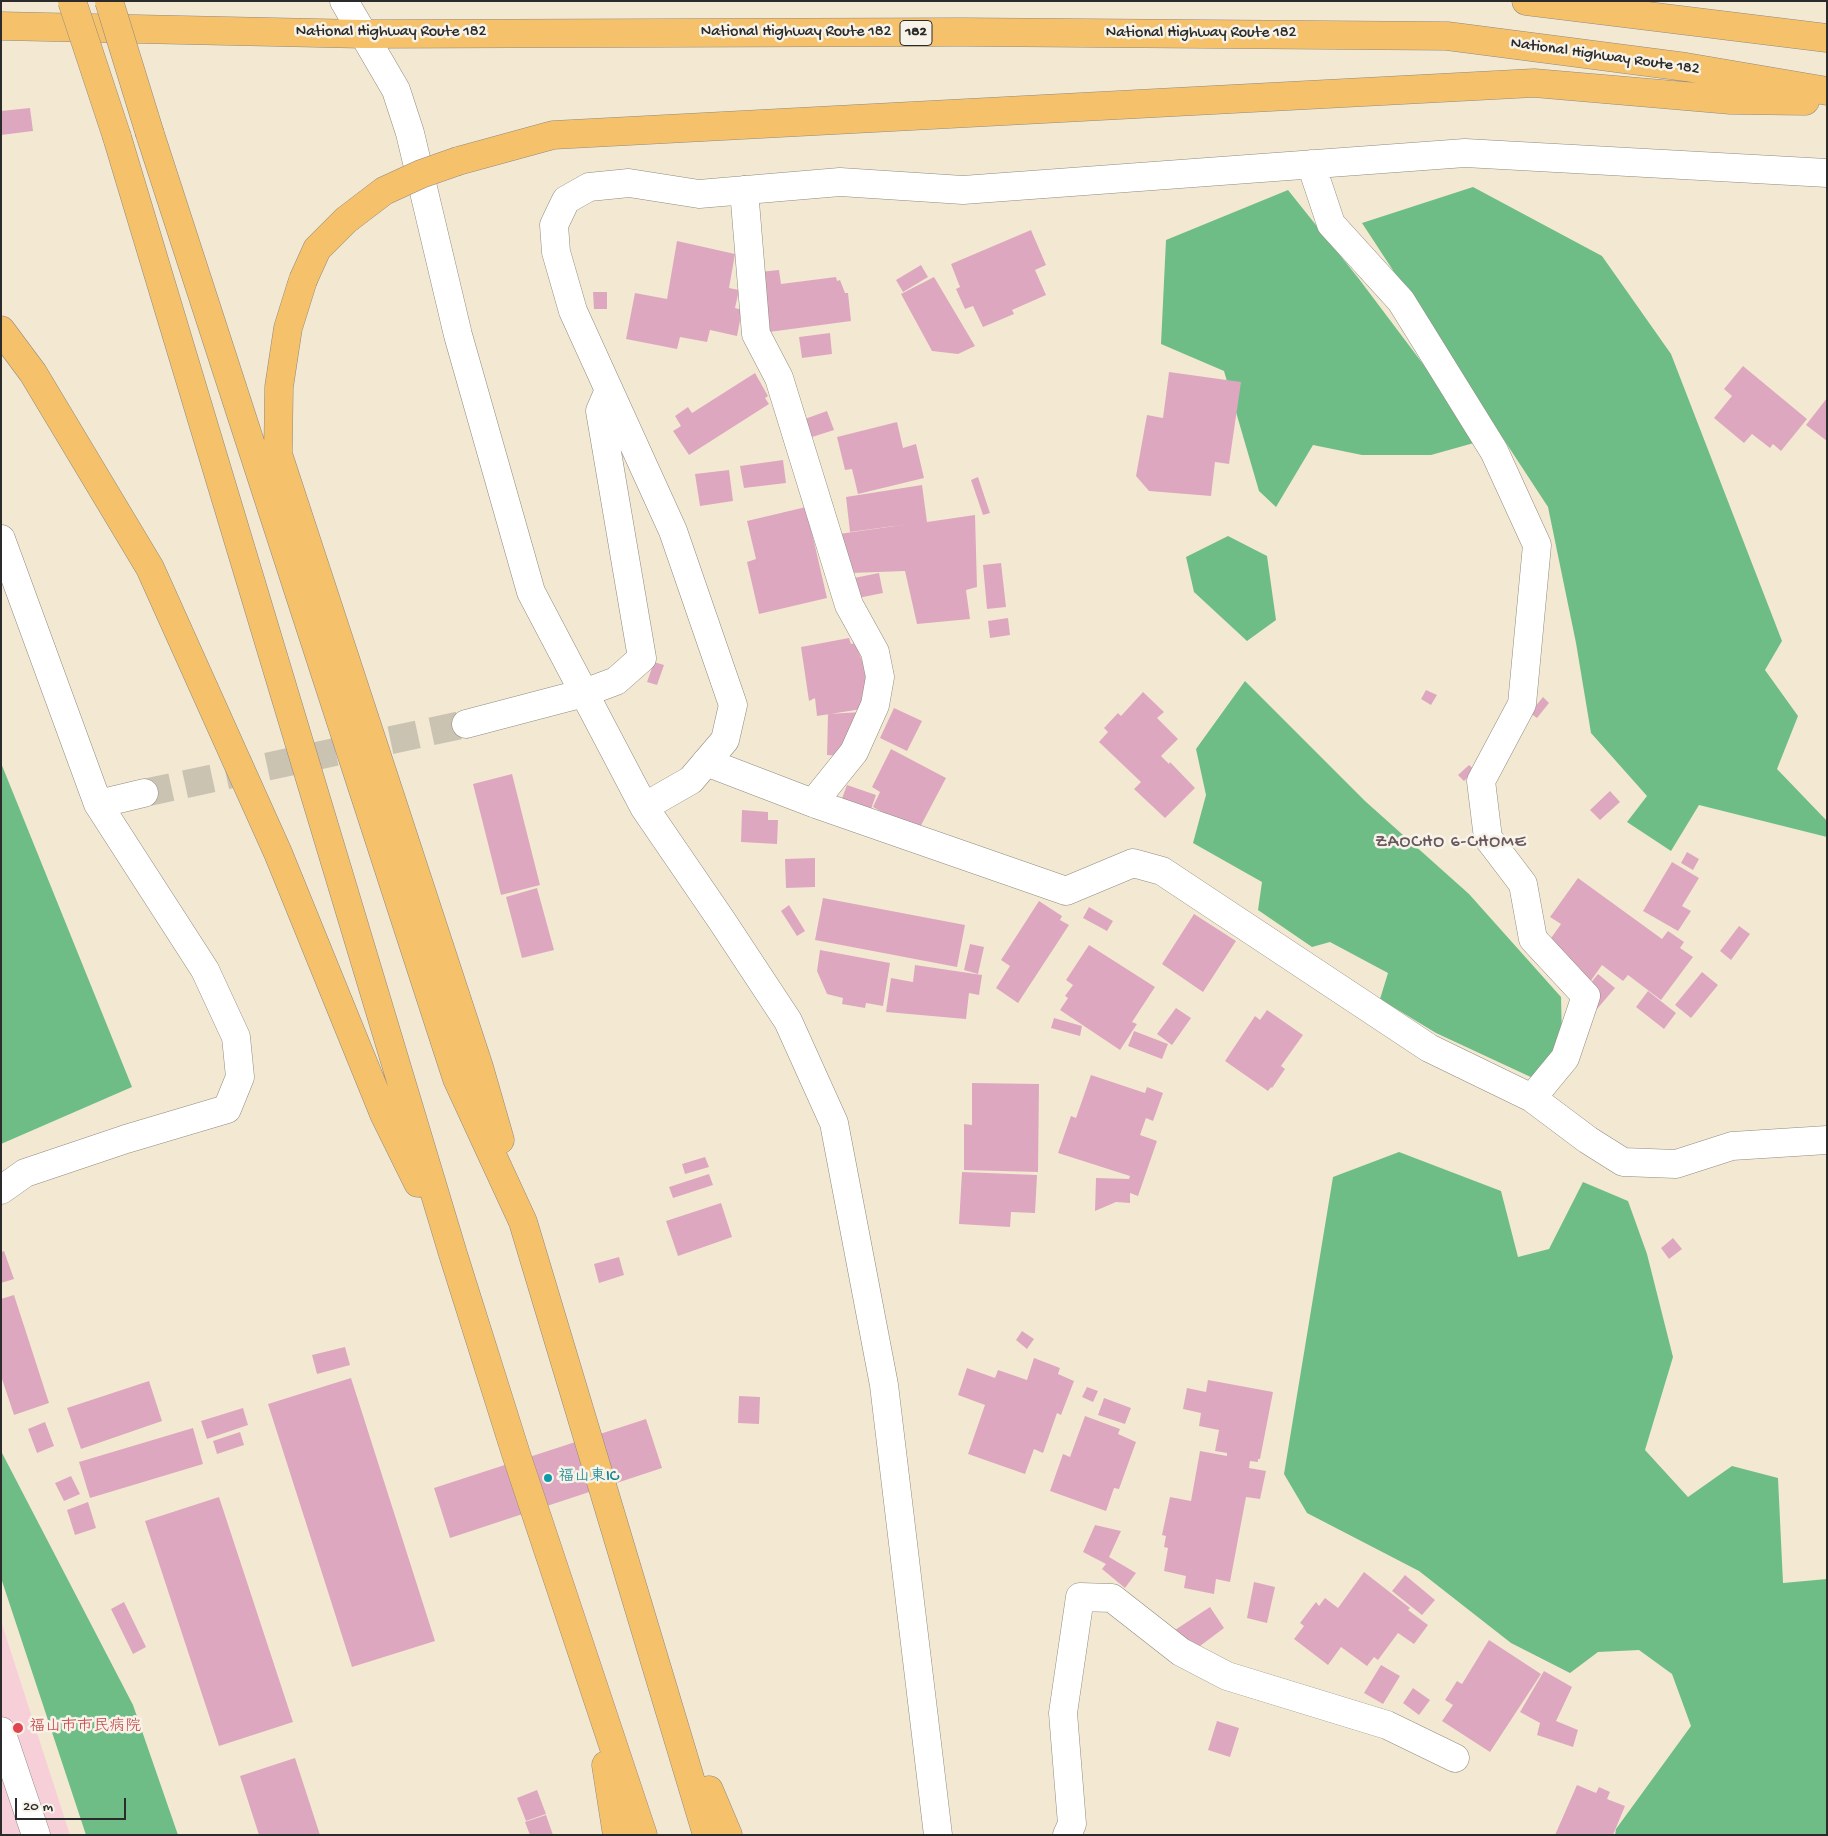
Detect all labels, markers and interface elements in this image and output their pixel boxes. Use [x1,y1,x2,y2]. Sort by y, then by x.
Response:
road number: 182 [900,20,932,46]
street label: National Highway Route 182 [296,23,486,43]
street label: National Highway Route 182 [701,23,891,43]
street label: National Highway Route 182 [1106,24,1296,44]
street label: National Highway Route 182 [1509,34,1701,80]
district label: ZAOCHO 6-CHOME [1373,832,1529,854]
place label: 福山東IC [558,1468,619,1488]
marker: 福山東IC [542,1472,554,1484]
place label: 福山市市民病院 [29,1718,141,1738]
marker: 福山市市民病院 [11,1721,25,1735]
scale bar [18,1788,129,1820]
text: 20 m [23,1798,53,1816]

